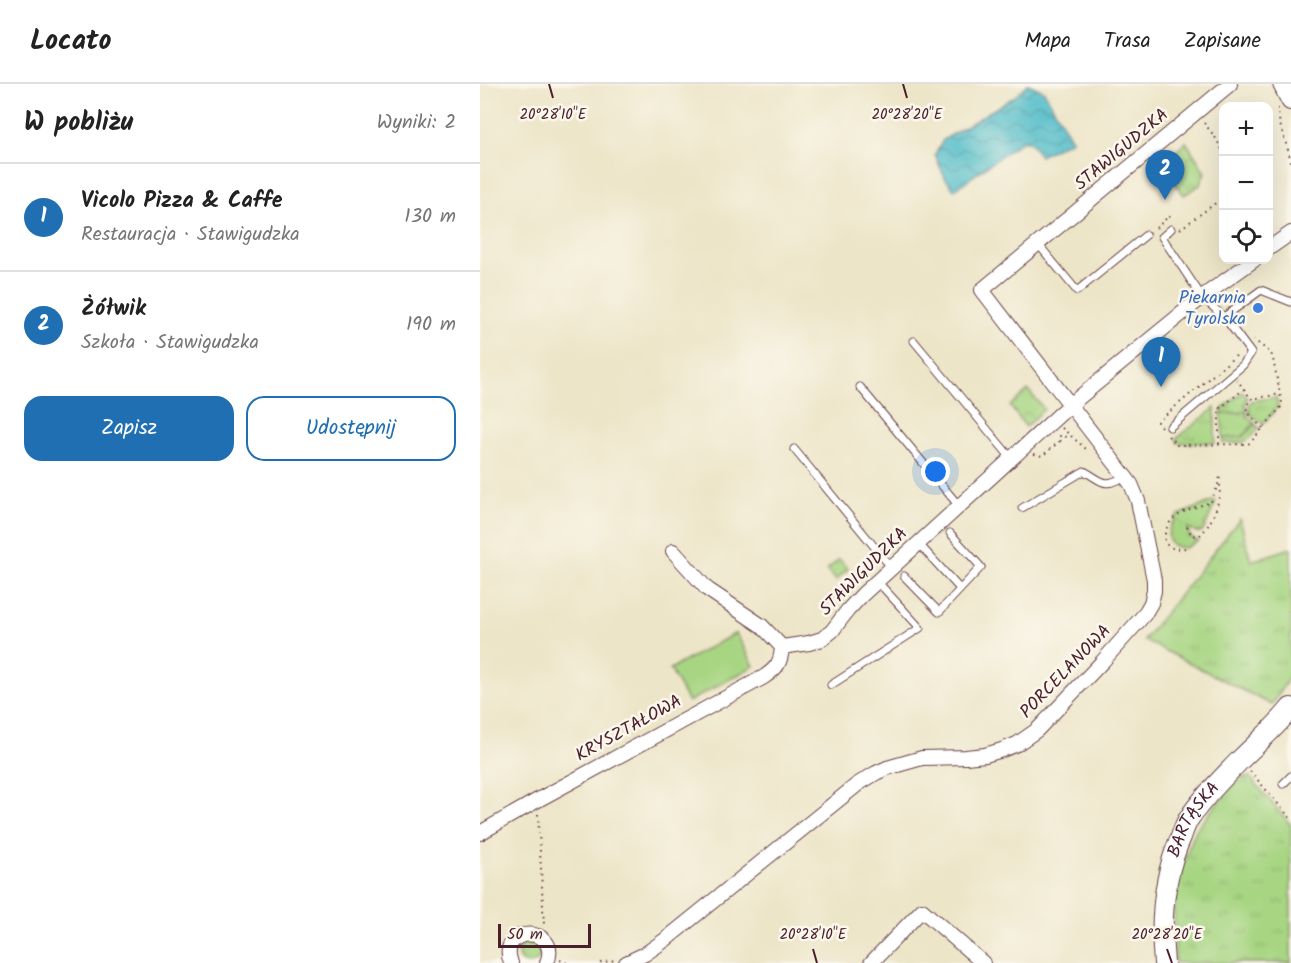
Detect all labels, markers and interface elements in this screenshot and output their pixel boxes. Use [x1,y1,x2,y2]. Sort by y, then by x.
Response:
text: Locato [30,19,111,64]
text: Mapa [1025,25,1071,58]
text: Trasa [1104,25,1151,58]
text: Zapisane [1184,25,1261,58]
text: W pobliżu [24,102,133,144]
street label: STAWIGUDZKA [1068,102,1176,198]
map controls [1219,102,1273,264]
button: + [1219,102,1273,156]
text: 20°28'10"E [519,103,588,127]
text: 20°28'20"E [871,103,944,127]
text: Wyniki: 2 [377,107,456,139]
pin: 2 [1146,150,1184,200]
button: − [1219,156,1273,210]
text: Vicolo Pizza & Caffe [81,184,283,219]
text: 1 [40,201,47,233]
text: 130 m [404,201,456,233]
button: locate [1219,210,1273,264]
text: Restauracja · Stawigudzka [81,219,300,251]
place label: Piekarnia Tyrolska [1179,284,1246,334]
text: Żółwik [81,292,146,327]
marker: Piekarnia Tyrolska [1251,301,1265,315]
text: 2 [38,309,49,341]
text: 190 m [406,309,456,341]
text: Szkoła · Stawigudzka [81,327,259,359]
pin: 1 [1142,338,1180,387]
button: Zapisz [24,396,234,461]
button: Udostępnij [246,396,456,461]
your location [921,457,950,486]
street label: STAWIGUDZKA [813,521,915,623]
street label: PORCELANOWA [1013,618,1119,726]
street label: KRYSZTAŁOWA [570,688,688,770]
street label: BARTĄSKA [1160,775,1227,861]
scale bar [498,921,591,948]
text: 50 m [507,922,543,947]
text: 20°28'10"E [779,923,848,947]
text: 20°28'20"E [1131,923,1204,947]

